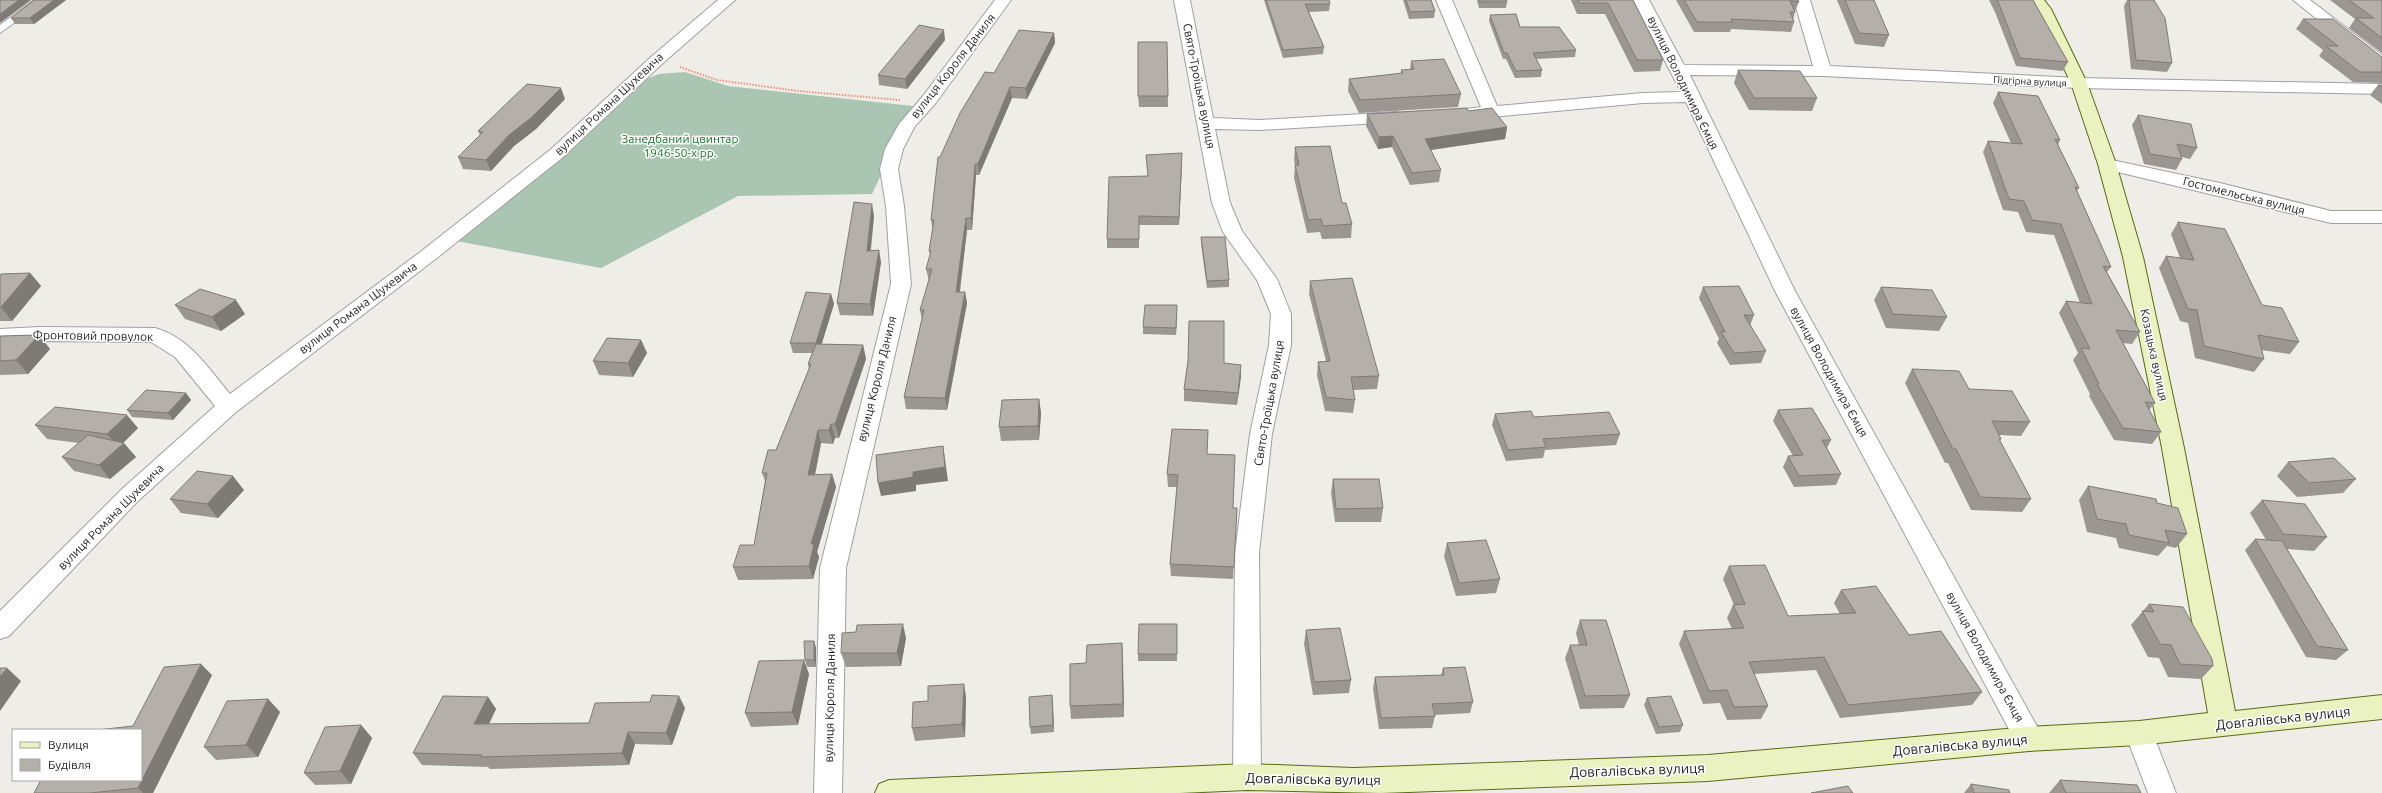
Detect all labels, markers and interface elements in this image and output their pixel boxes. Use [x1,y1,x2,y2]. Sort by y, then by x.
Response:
street label: вулиця Короля Даниля [908,11,997,121]
street label: вулиця Володимира Ємця [1645,14,1721,152]
street label: Свято-Троїцька вулиця [1181,22,1218,150]
street label: вулиця Романа Шухевича [552,50,666,157]
street label: Підгірна вулиця [1993,74,2067,89]
park label: Занедбаний цвинтар 1946-50-х рр. [622,132,738,159]
street label: Гостомельська вулиця [2182,174,2306,217]
street label: вулиця Романа Шухевича [296,259,419,356]
street label: вулиця Володимира Ємця [1788,304,1871,439]
street label: Козацька вулиця [2138,308,2171,402]
street label: вулиця Короля Даниля [855,315,898,443]
street label: Фронтовий провулок [33,328,153,343]
street label: Свято-Троїцька вулиця [1251,339,1286,467]
street label: вулиця Романа Шухевича [55,461,166,572]
street label: вулиця Володимира Ємця [1944,589,2027,724]
street label: вулиця Короля Даниля [822,633,837,763]
street label: Довгалівська вулиця [2215,703,2351,733]
legend [12,729,142,781]
street label: Довгалівська вулиця [1892,731,2028,759]
text: Вулиця [48,738,89,751]
text: Будівля [48,758,91,771]
street label: Довгалівська вулиця [1569,760,1705,780]
street label: Довгалівська вулиця [1245,770,1381,788]

